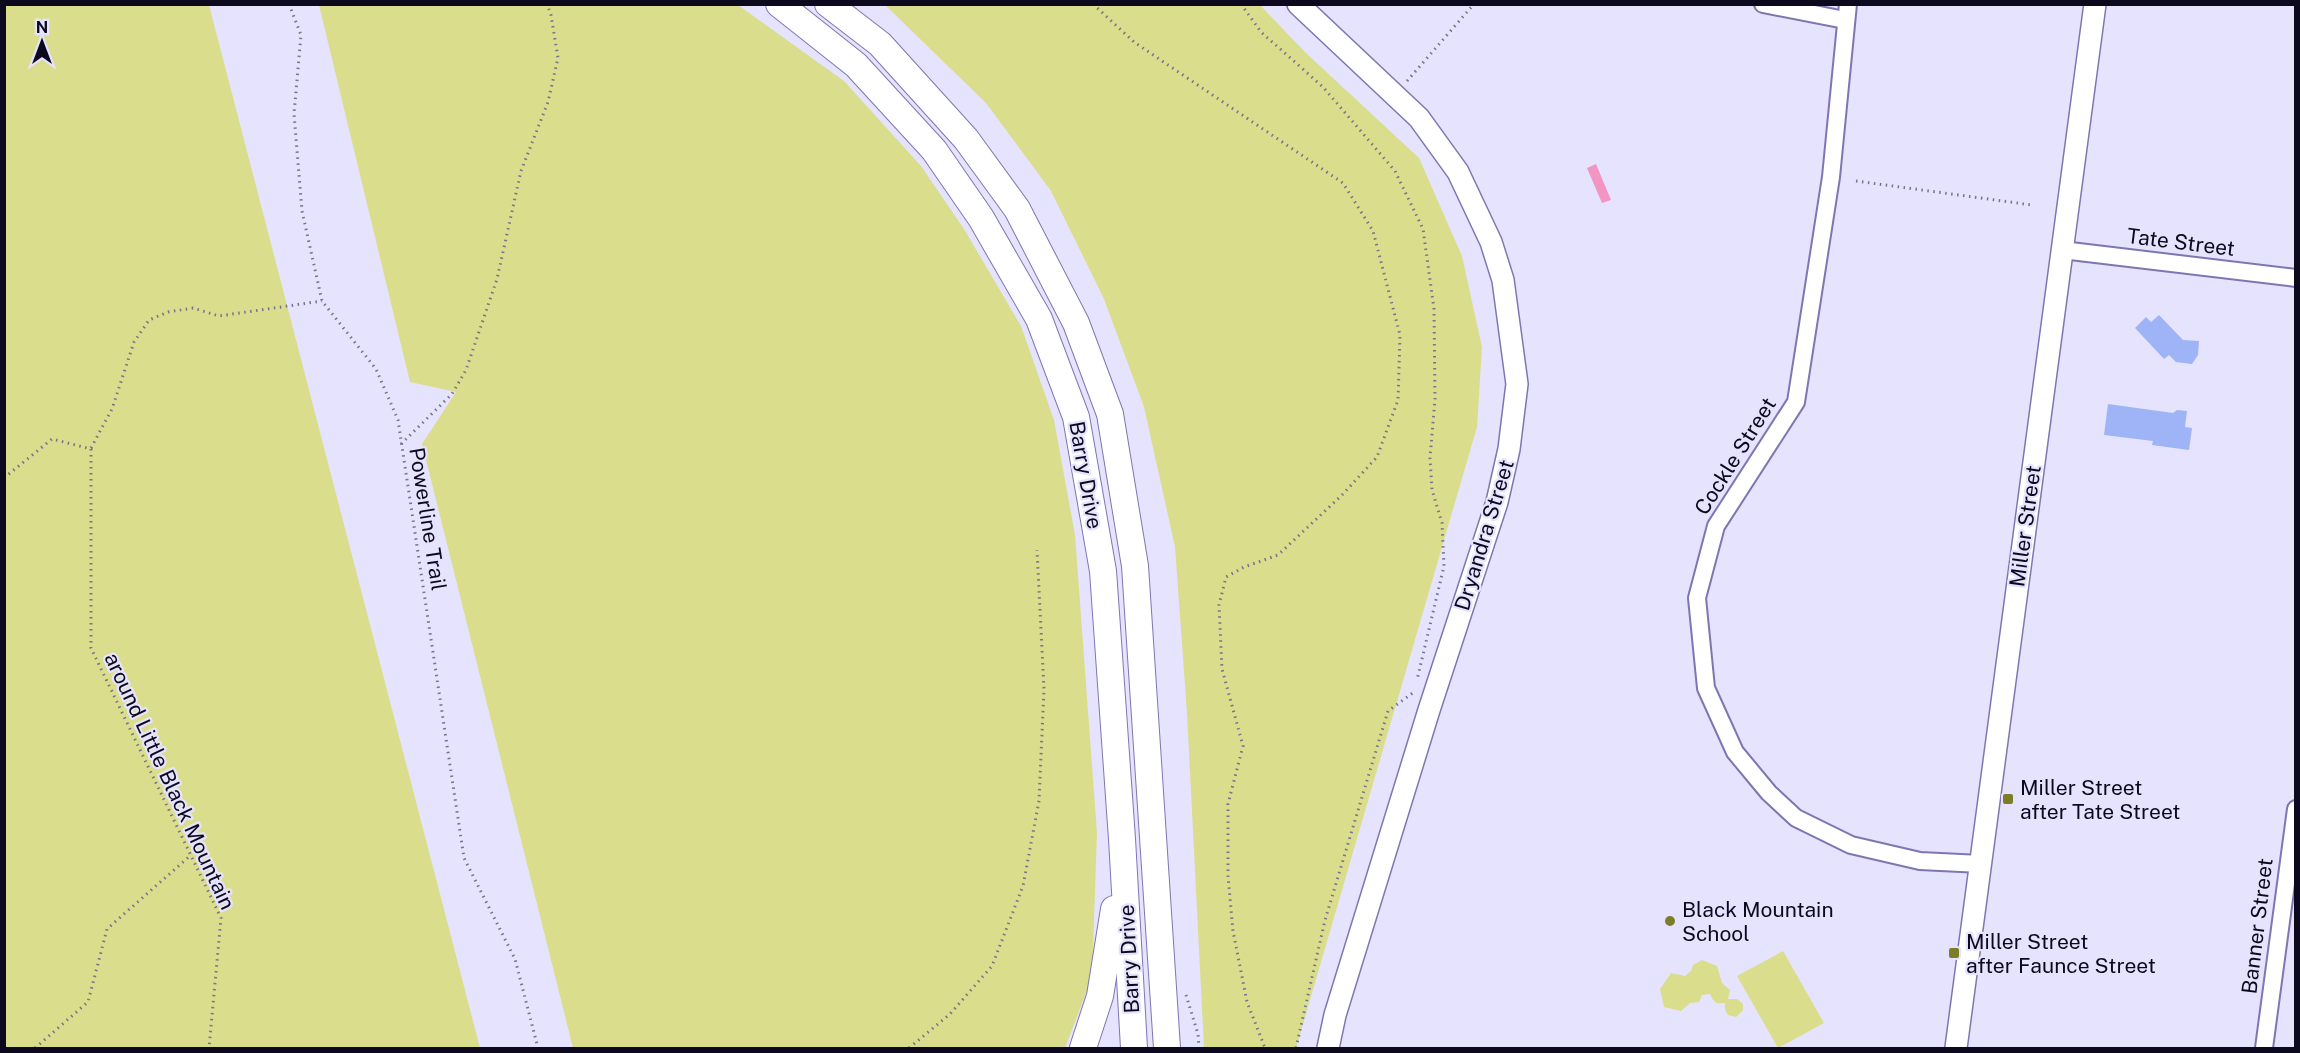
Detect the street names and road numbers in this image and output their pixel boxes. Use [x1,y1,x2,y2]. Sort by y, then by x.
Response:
street label: Tate Street [2126,223,2236,261]
street label: Cockle Street [1689,393,1781,519]
street label: Barry Drive [1064,419,1108,531]
street label: Powerline Trail [404,446,452,592]
street label: Dryandra Street [1449,457,1519,613]
street label: Miller Street [2004,464,2046,588]
street label: around Little Black Mountain [99,649,241,913]
street label: Banner Street [2236,857,2278,995]
street label: Barry Drive [1114,904,1144,1014]

